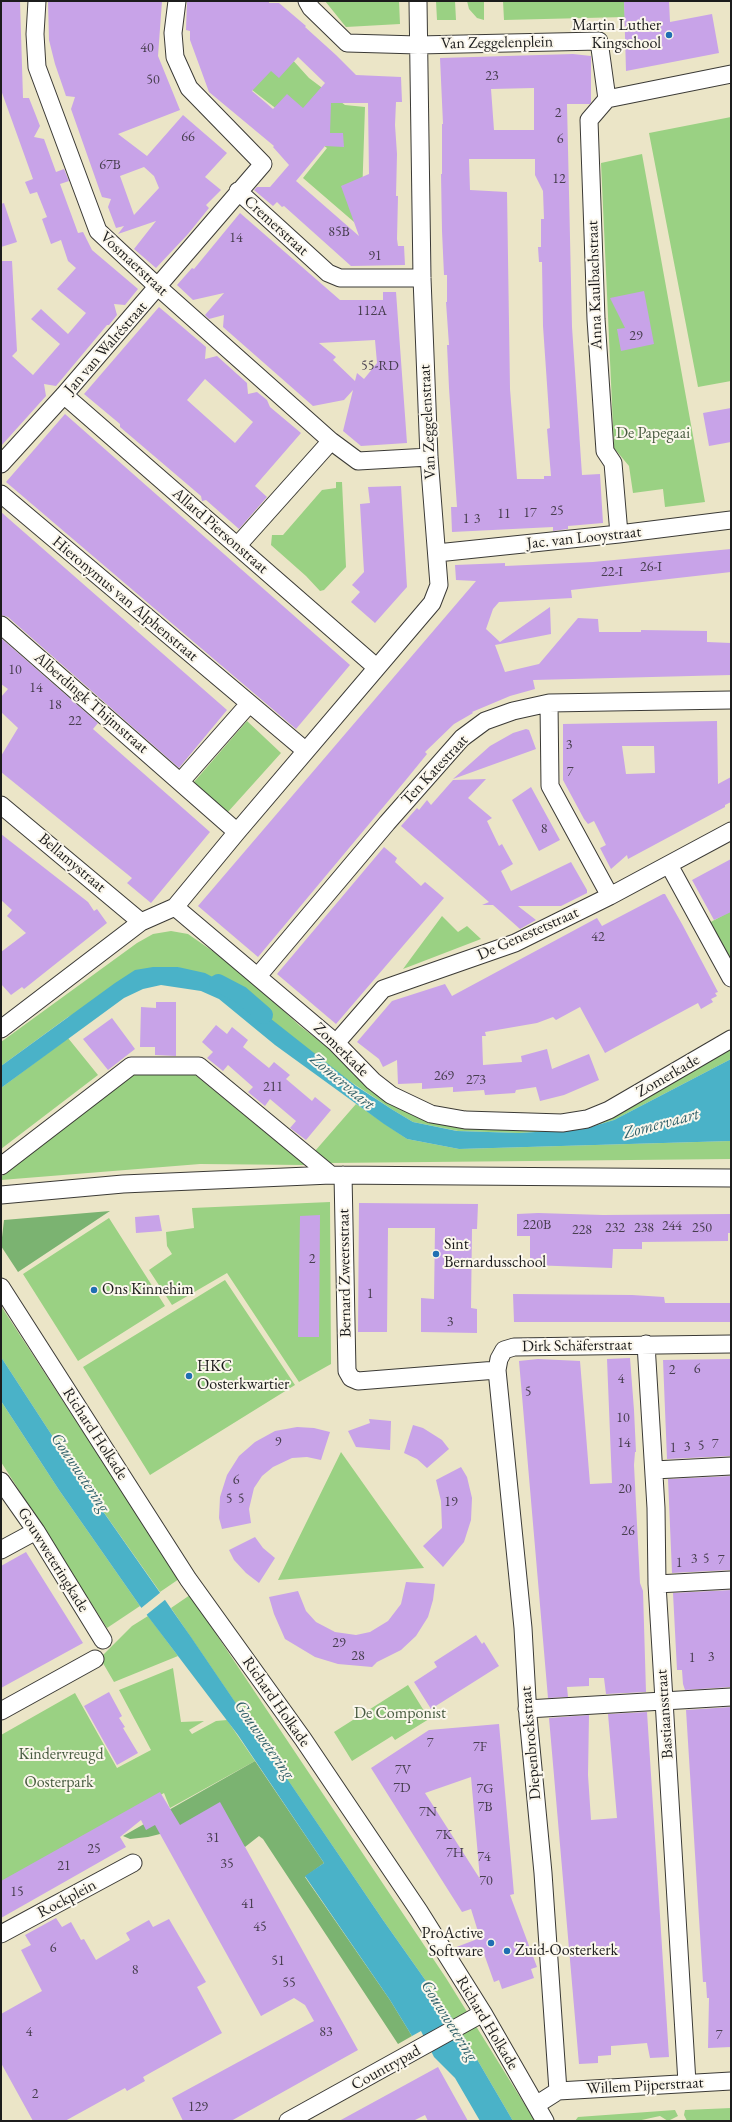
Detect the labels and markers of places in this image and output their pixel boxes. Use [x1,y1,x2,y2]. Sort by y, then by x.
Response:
place label: Martin Luther Kingschool [572,16,661,54]
marker: Martin Luther Kingschool [664,30,674,40]
place label: Sint Bernardusschool [444,1235,546,1273]
marker: Sint Bernardusschool [431,1249,441,1259]
place label: Ons Kinnehim [102,1280,194,1300]
marker: Ons Kinnehim [89,1285,99,1295]
place label: HKC Oosterkwartier [197,1357,289,1395]
marker: HKC Oosterkwartier [184,1371,194,1381]
place label: ProActive Software [422,1924,483,1962]
marker: ProActive Software [486,1938,496,1948]
place label: Zuid-Oosterkerk [515,1941,618,1961]
marker: Zuid-Oosterkerk [502,1946,512,1956]

